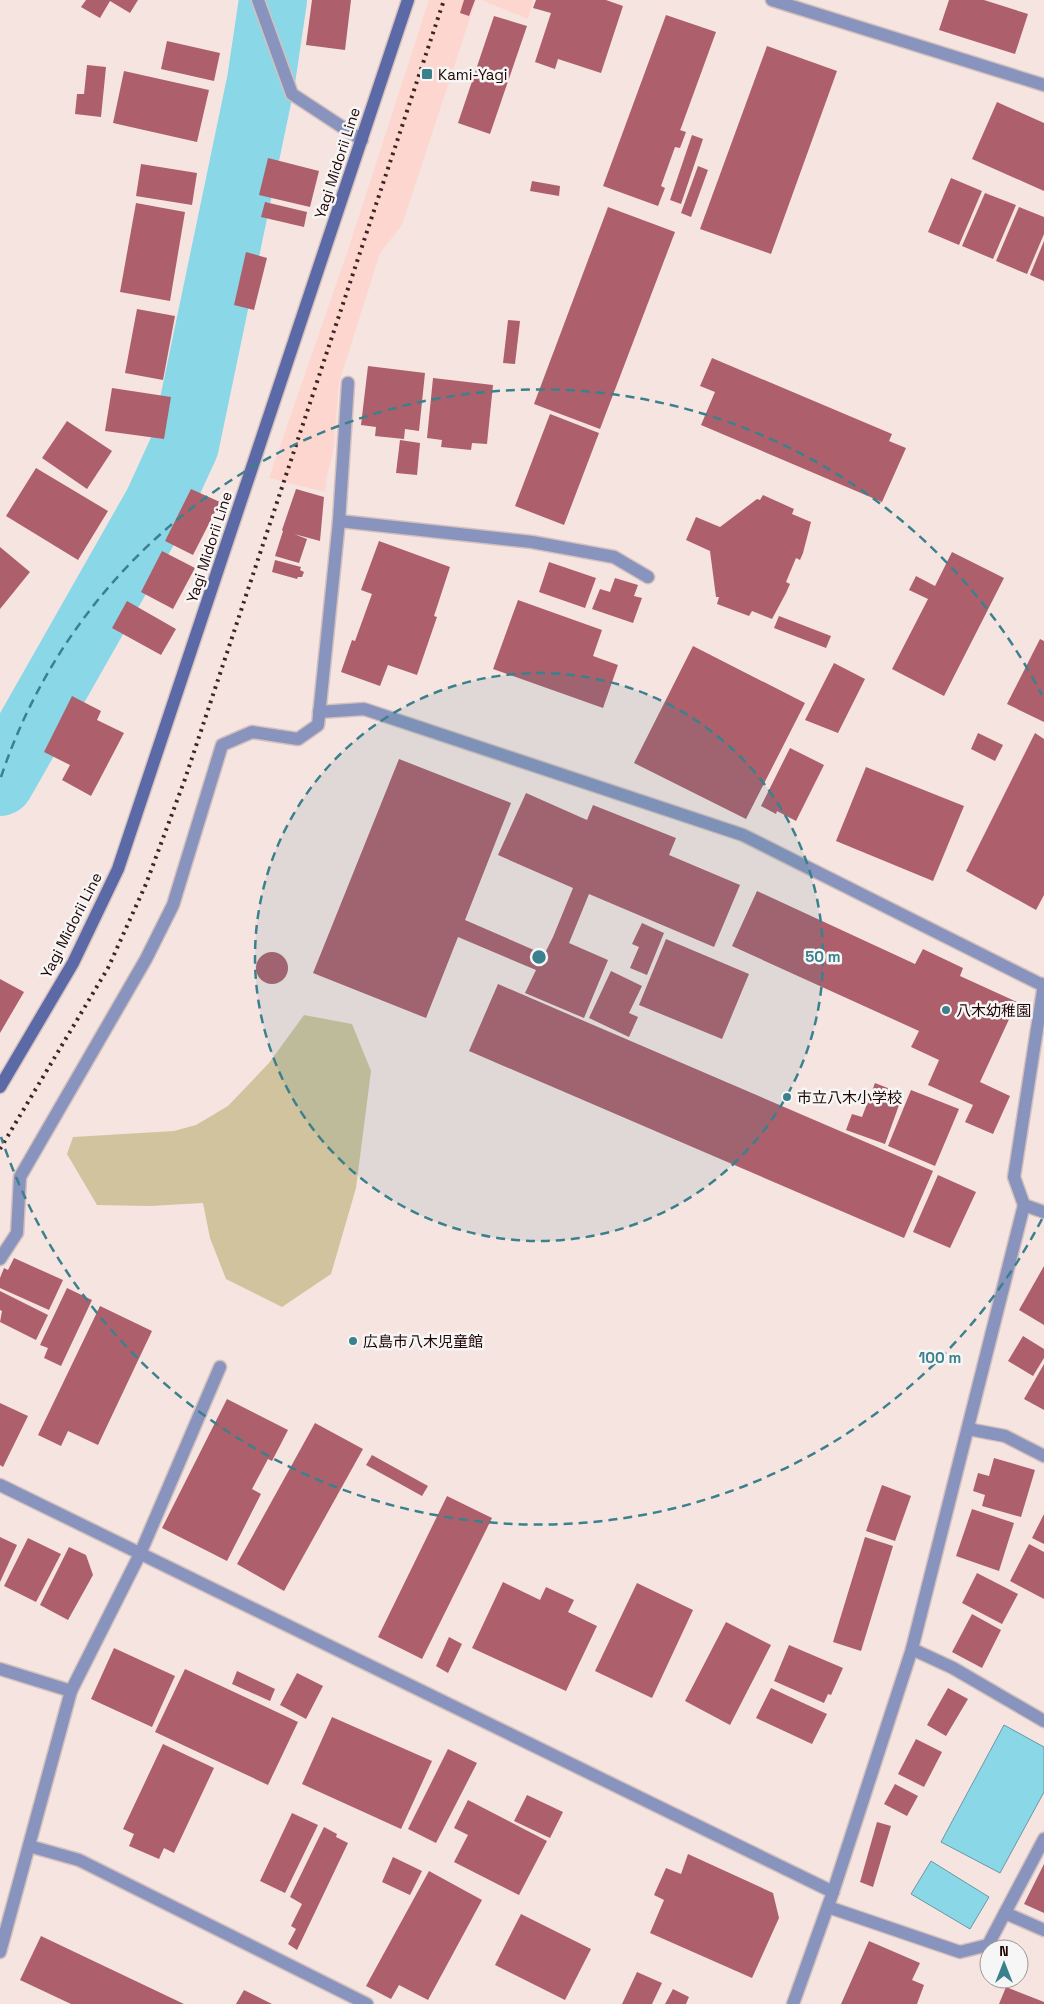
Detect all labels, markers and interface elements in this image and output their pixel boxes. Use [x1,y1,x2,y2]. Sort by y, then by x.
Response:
place label: Kami-Yagi [438,65,508,84]
marker: Kami-Yagi [420,67,434,81]
street label: Yagi Midorii Line [310,105,364,221]
street label: Yagi Midorii Line [182,489,236,605]
street label: Yagi Midorii Line [36,869,106,981]
text: 50 m [805,947,841,966]
centre of rings [530,948,548,966]
place label: 八木幼稚園 [956,1001,1031,1020]
marker: 八木幼稚園 [940,1004,952,1016]
place label: 市立八木小学校 [797,1088,902,1107]
marker: 市立八木小学校 [781,1091,793,1103]
place label: 広島市八木児童館 [363,1332,483,1351]
marker: 広島市八木児童館 [347,1335,359,1347]
text: 100 m [919,1348,961,1367]
north arrow [979,1939,1029,1989]
text: N [999,1942,1009,1960]

